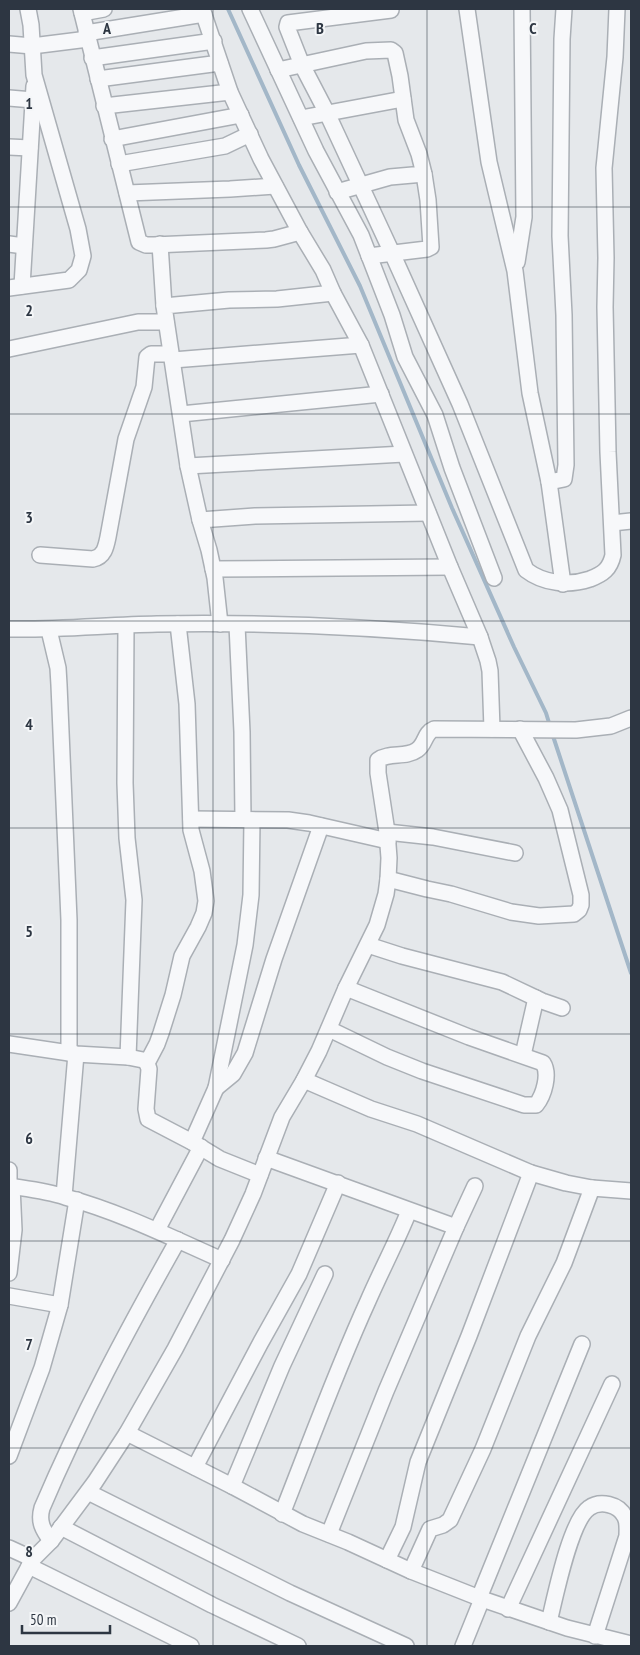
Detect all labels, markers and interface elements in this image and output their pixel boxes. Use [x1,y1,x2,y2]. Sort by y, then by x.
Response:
text: A [102,18,112,38]
text: B [316,18,324,38]
text: C [529,18,537,38]
text: 1 [25,93,33,113]
text: 2 [25,300,33,320]
text: 3 [25,507,33,527]
text: 4 [25,714,33,734]
text: 5 [25,921,33,941]
text: 6 [25,1128,33,1148]
text: 7 [25,1334,33,1354]
text: 8 [25,1541,33,1561]
scale bar [22,1602,110,1634]
text: 50 m [30,1610,56,1629]

